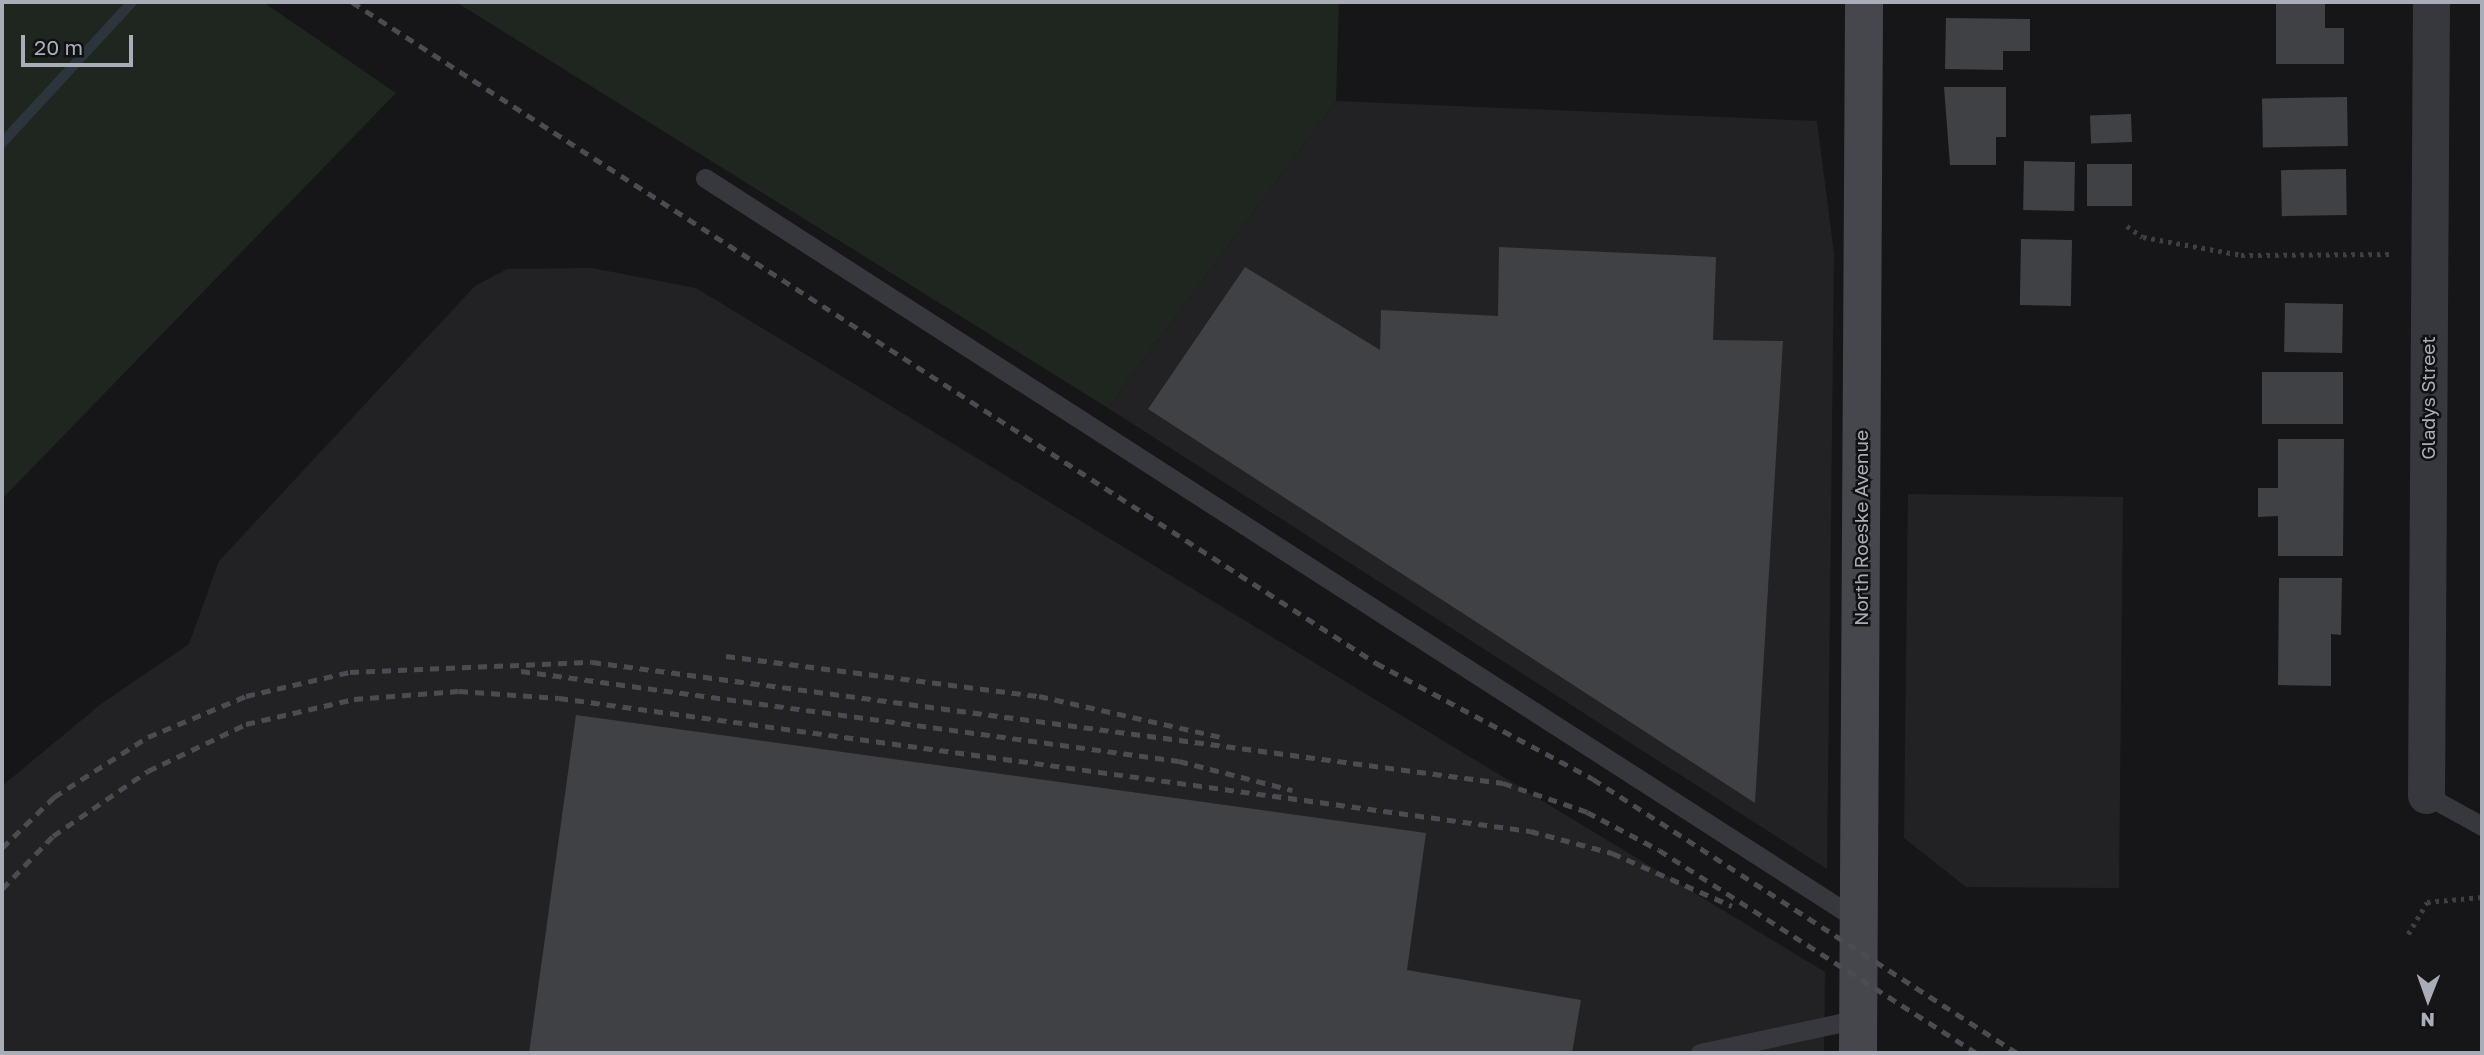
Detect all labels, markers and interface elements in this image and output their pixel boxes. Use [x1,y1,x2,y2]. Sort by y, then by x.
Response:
scale bar [24,21,136,65]
text: 20 m [34,34,83,60]
street label: Gladys Street [2417,336,2439,460]
street label: North Roeske Avenue [1850,430,1872,626]
north arrow [2393,964,2463,1034]
text: N [2420,1009,2435,1032]

